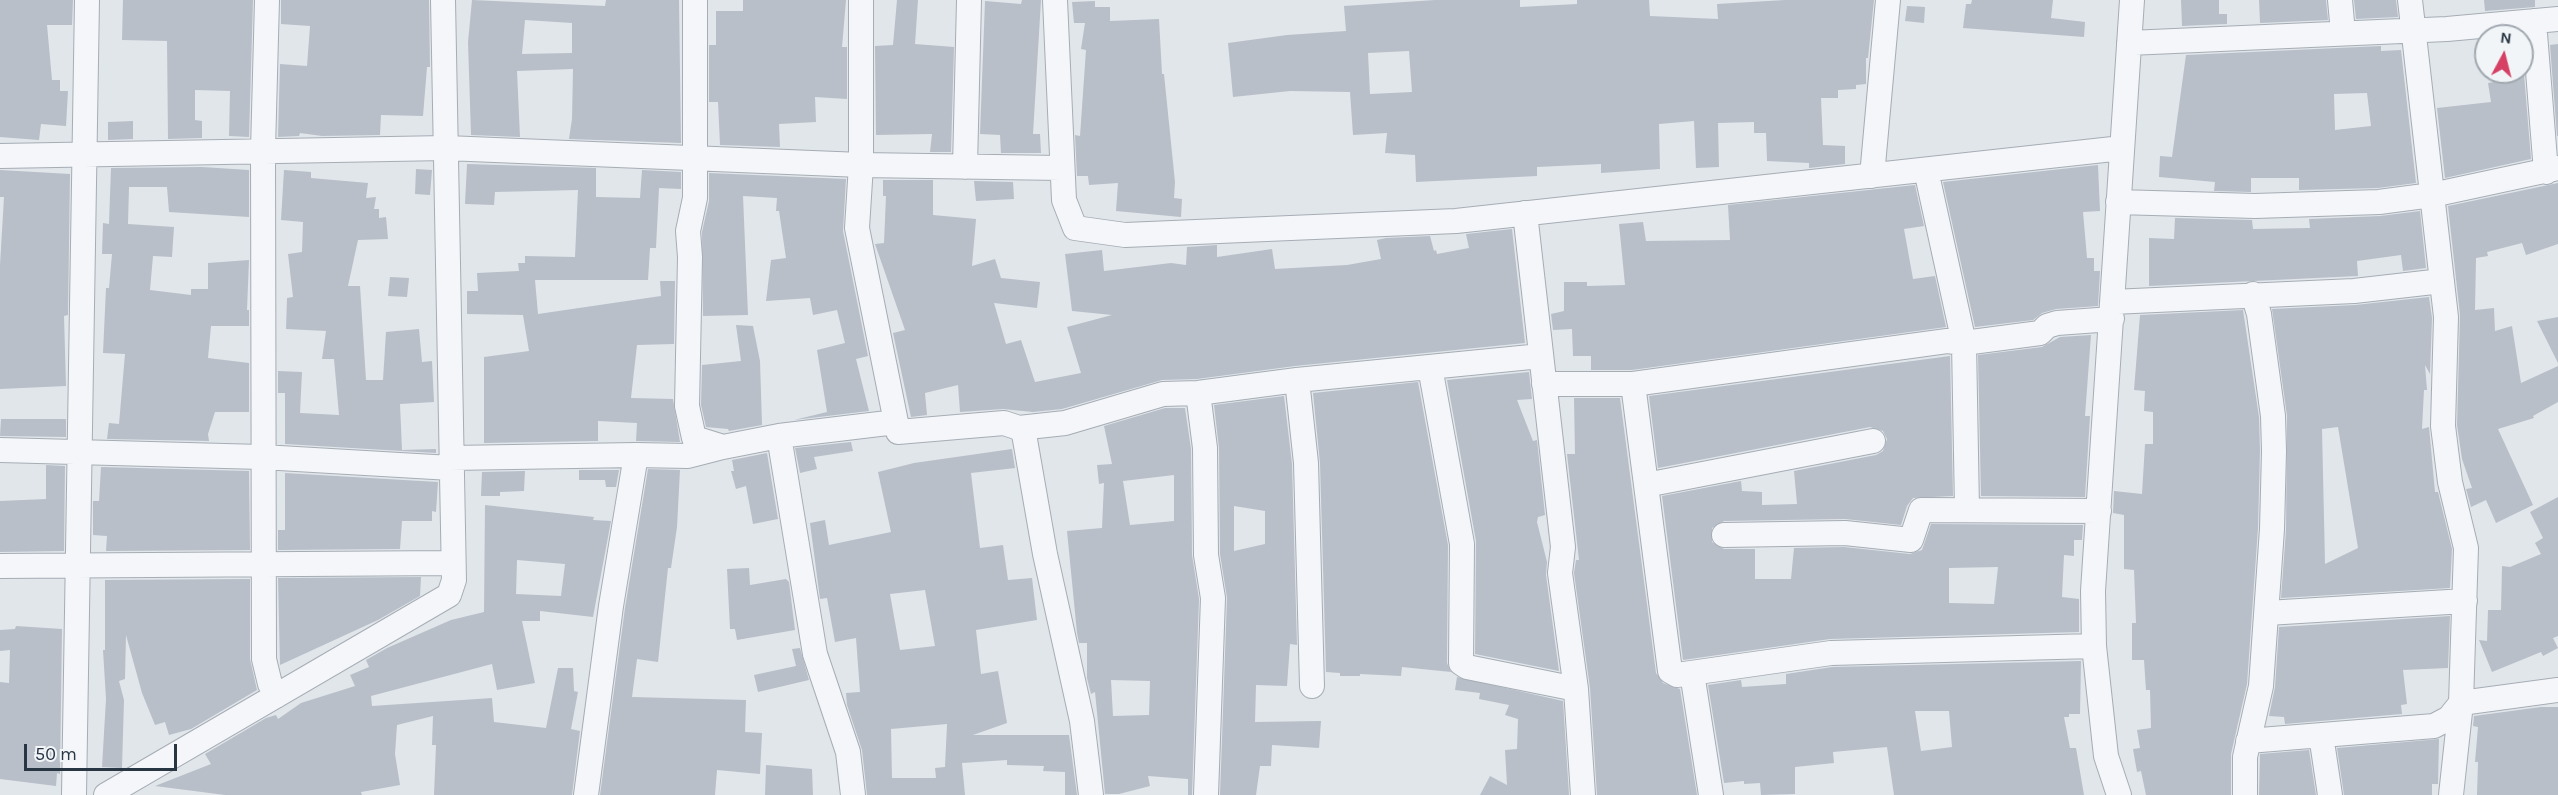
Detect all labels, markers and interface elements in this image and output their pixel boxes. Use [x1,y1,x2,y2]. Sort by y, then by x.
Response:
north arrow [2474,24,2534,84]
text: N [2499,27,2513,48]
scale bar [27,732,180,770]
text: 50 m [35,743,77,765]

